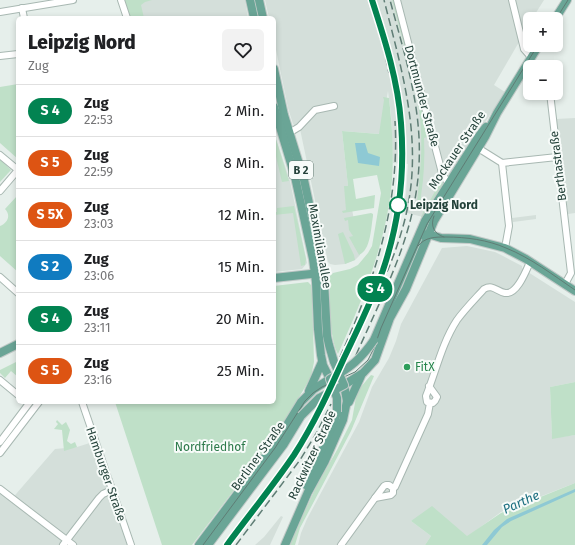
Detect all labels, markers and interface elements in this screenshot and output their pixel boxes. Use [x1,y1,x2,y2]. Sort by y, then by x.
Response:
map controls [523,12,563,100]
button: + [523,12,563,52]
button: heart [222,29,264,71]
text: Leipzig Nord [28,31,136,54]
street label: Dortmunder Straße [402,44,442,148]
text: Zug [28,58,49,73]
button: − [523,60,563,100]
text: Zug [84,94,109,112]
text: S 4 [40,102,60,119]
text: 2 Min. [224,102,264,120]
street label: Mockauer Straße [426,108,488,192]
text: 22:53 [84,112,113,127]
street label: Berthastraße [547,130,569,202]
text: Zug [84,146,109,164]
text: S 5 [41,154,59,171]
text: 8 Min. [223,154,264,172]
road number: B 2 [289,161,313,179]
text: 22:59 [84,164,113,179]
marker: Leipzig Nord [389,196,407,214]
text: Zug [84,198,109,216]
place label: Leipzig Nord [410,198,478,212]
street label: Maximilianallee [306,203,334,289]
text: S 5X [37,206,63,223]
text: 12 Min. [218,206,264,224]
text: 23:03 [84,216,114,231]
text: Zug [84,250,109,268]
text: S 2 [41,258,59,275]
text: 15 Min. [218,258,264,276]
text: 23:06 [84,268,114,283]
line badge: S 4 [352,276,398,302]
text: S 4 [365,280,385,297]
text: Zug [84,302,109,320]
text: S 4 [40,310,60,327]
text: 20 Min. [216,310,264,328]
text: 23:11 [84,320,111,335]
text: Zug [84,354,109,372]
place label: FitX [415,360,435,374]
text: S 5 [41,362,59,379]
text: 25 Min. [217,362,264,380]
marker: FitX [402,362,412,372]
text: 23:16 [84,372,112,387]
street label: Rackwitzer Straße [285,408,339,502]
street label: Berliner Straße [228,419,288,493]
street label: Hamburger Straße [83,425,129,523]
park label: Nordfriedhof [175,440,246,454]
water label: Parthe [500,487,542,517]

